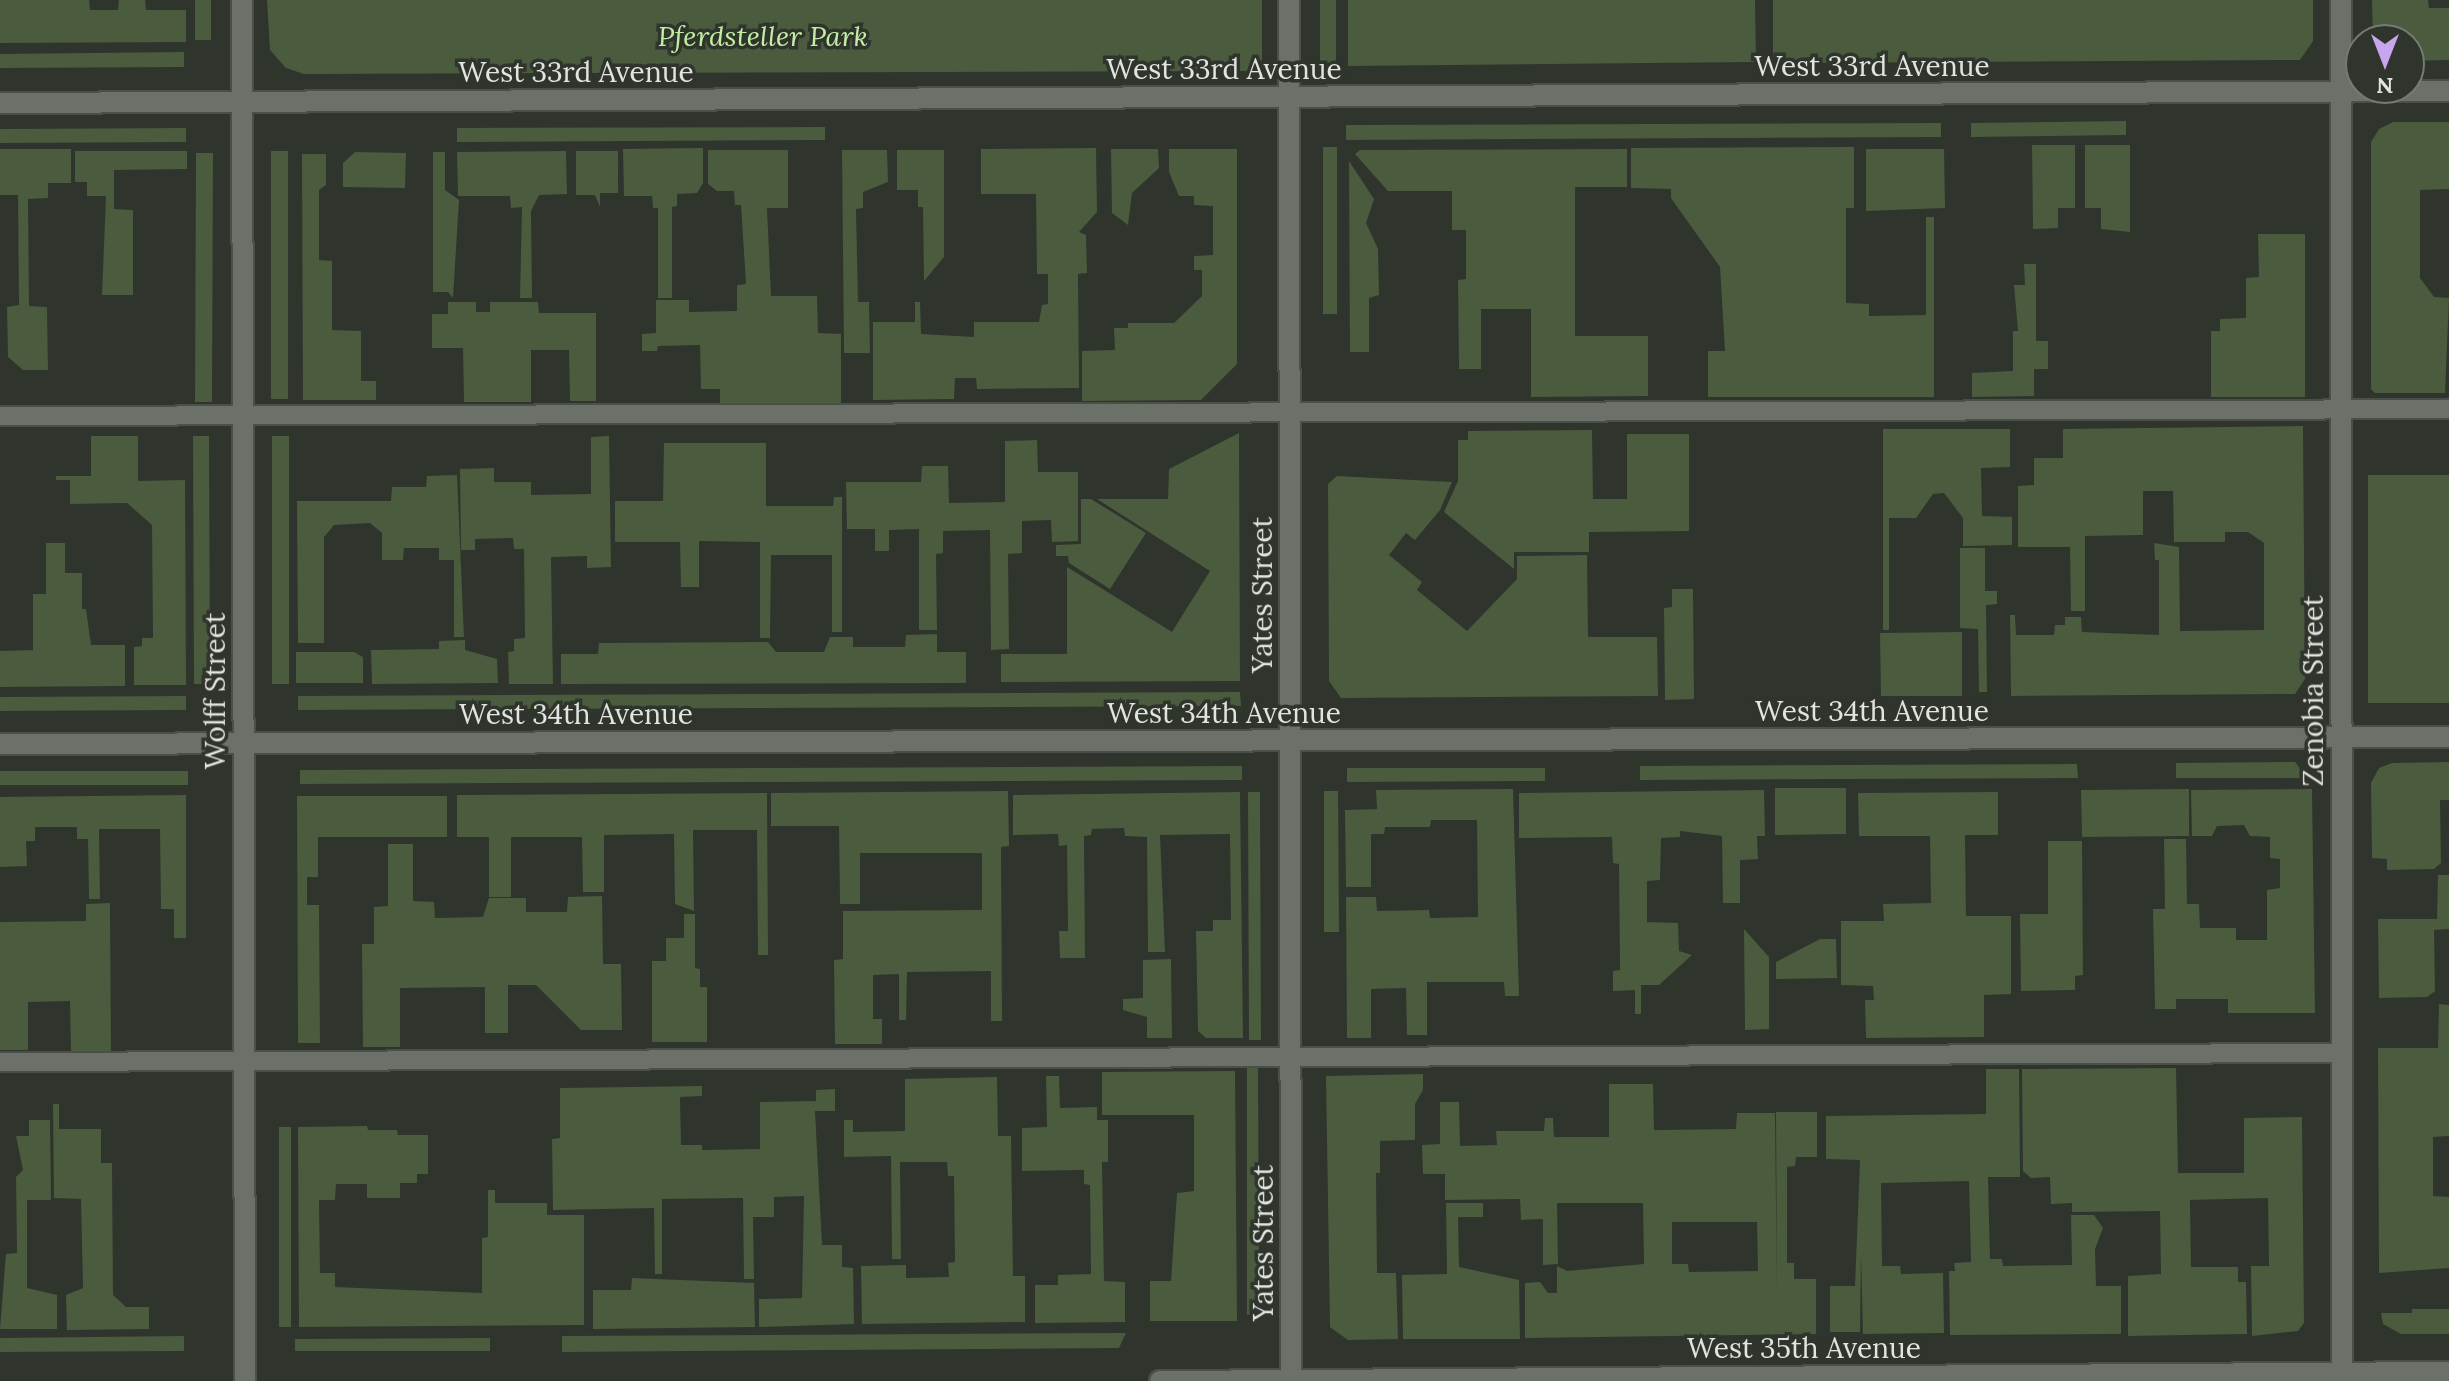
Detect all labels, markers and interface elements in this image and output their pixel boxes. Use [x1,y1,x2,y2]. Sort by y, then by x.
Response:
park label: Pferdsteller Park [658,19,868,53]
north arrow [2345,24,2425,104]
street label: West 33rd Avenue [1754,49,1990,83]
street label: West 33rd Avenue [1106,52,1342,86]
street label: West 33rd Avenue [458,55,694,89]
text: N [2377,72,2394,100]
street label: Yates Street [1245,517,1279,673]
street label: Zenobia Street [2296,596,2330,786]
street label: Wolff Street [198,613,232,769]
street label: West 34th Avenue [1755,694,1989,728]
street label: West 34th Avenue [1107,696,1341,730]
street label: West 34th Avenue [459,697,693,731]
street label: Yates Street [1246,1165,1280,1321]
street label: West 35th Avenue [1687,1331,1921,1365]

